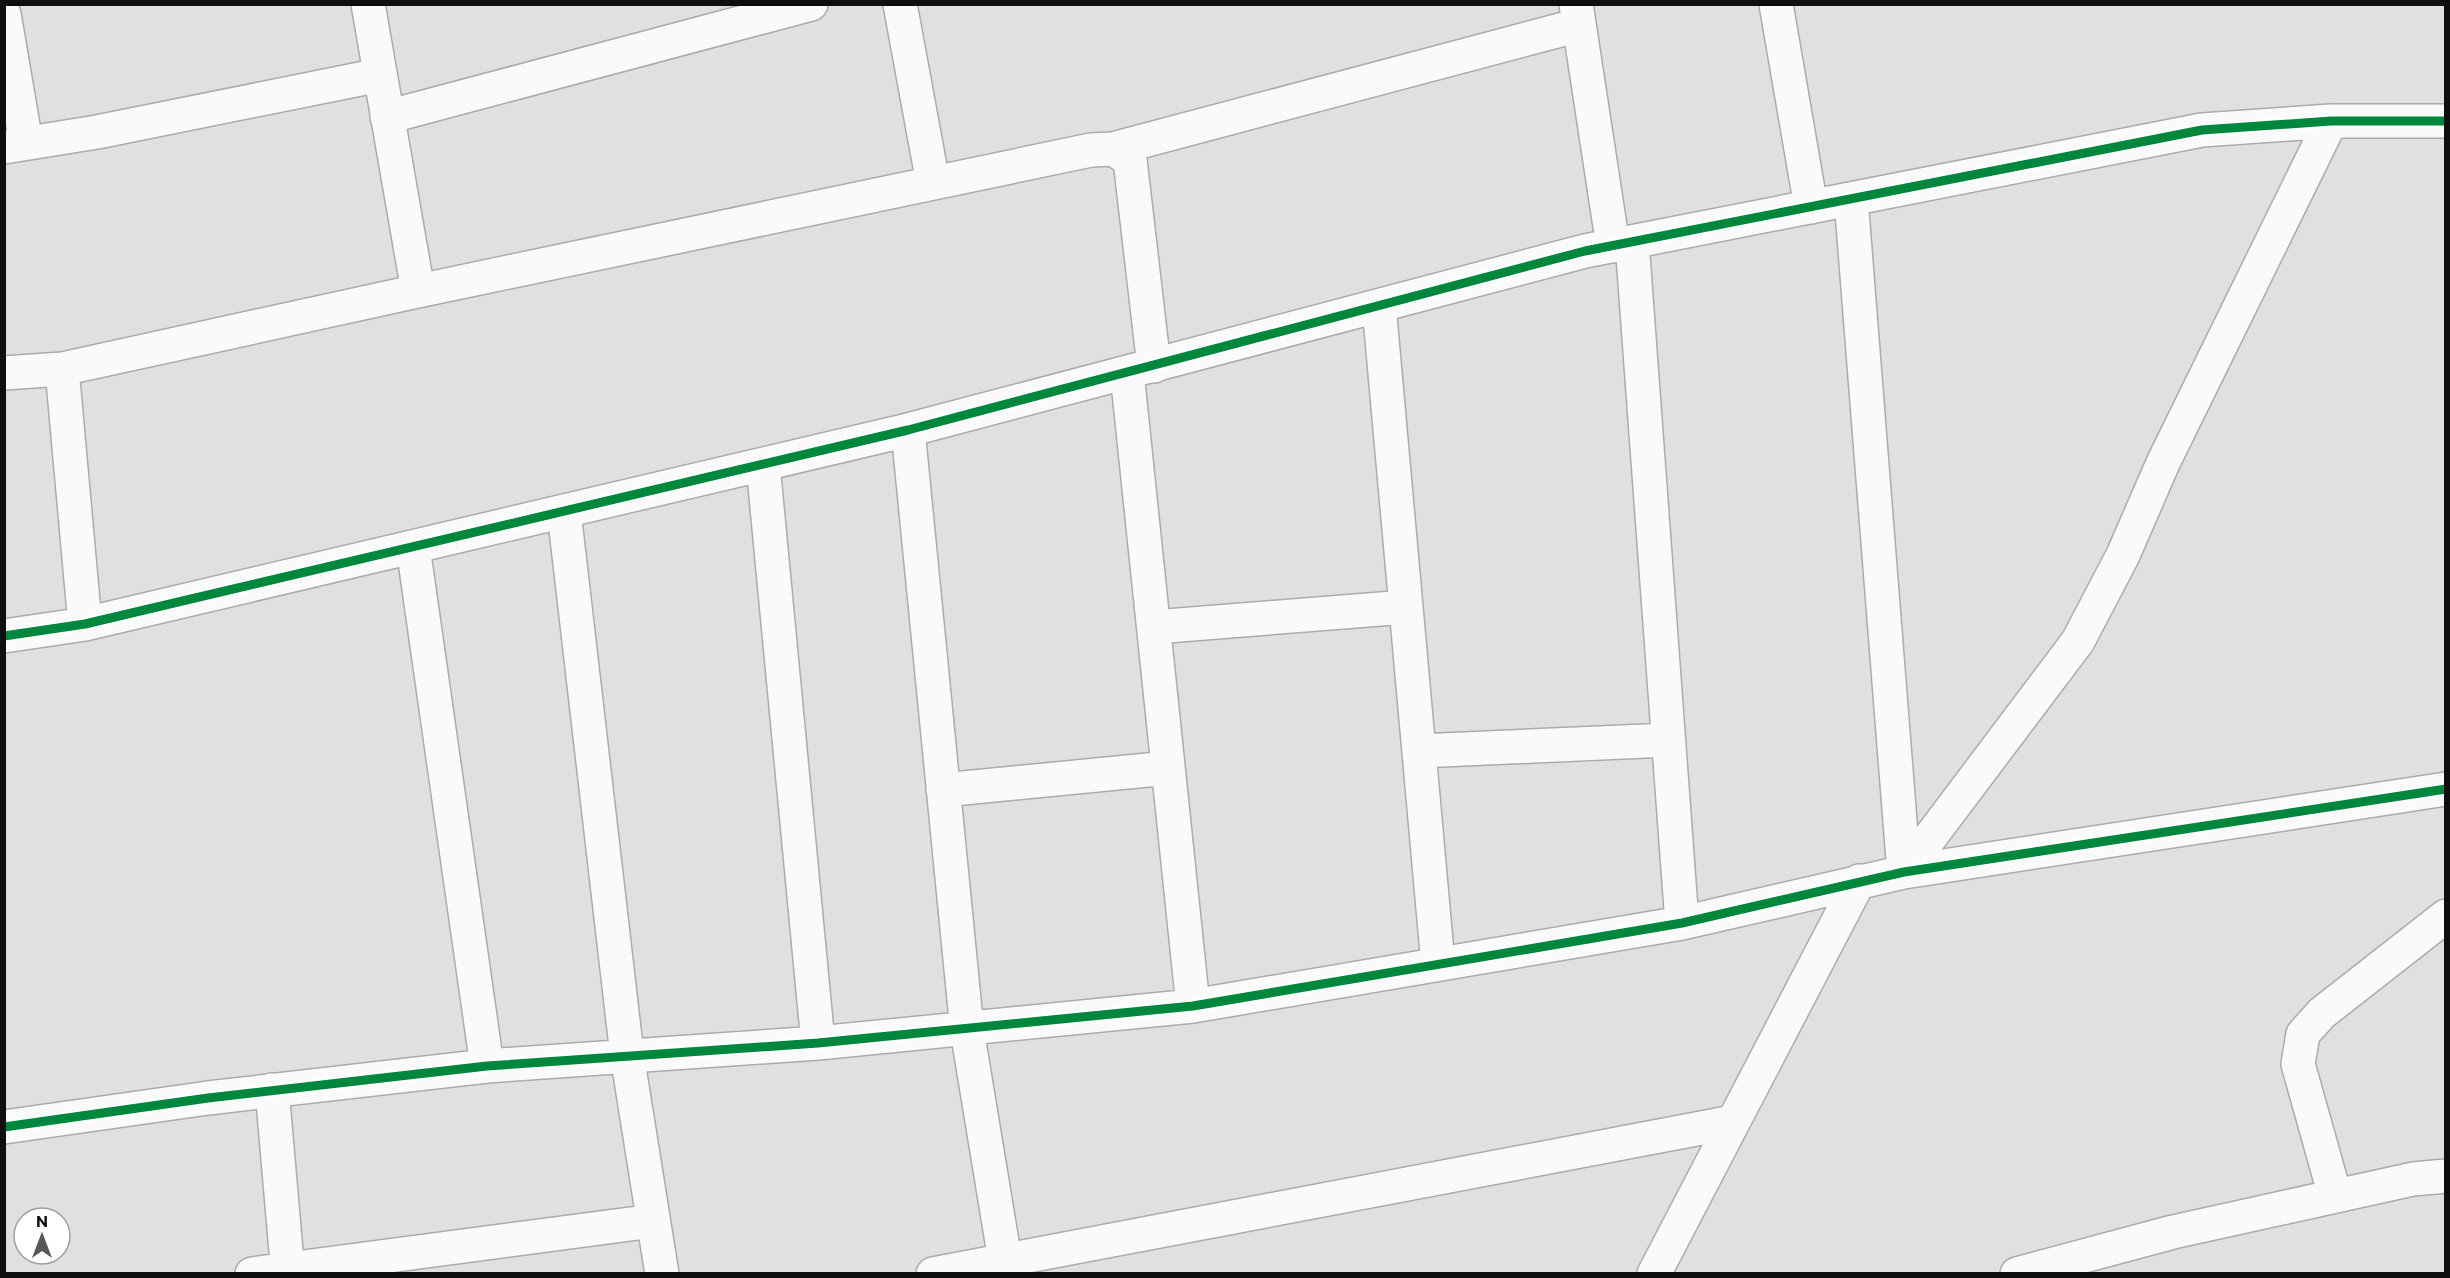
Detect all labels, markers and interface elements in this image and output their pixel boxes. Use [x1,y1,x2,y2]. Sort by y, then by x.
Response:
north arrow [12,1206,72,1266]
text: N [36,1211,48,1230]

